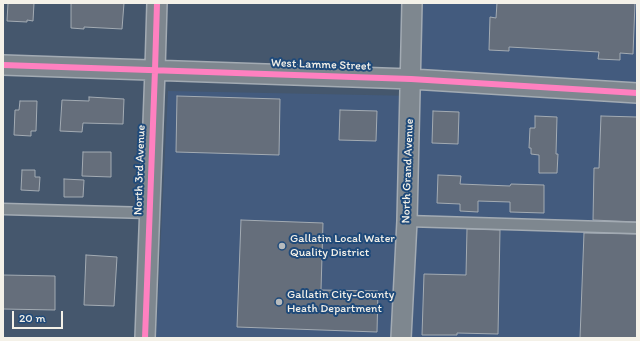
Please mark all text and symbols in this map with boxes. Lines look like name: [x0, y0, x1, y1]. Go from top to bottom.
street label: West Lamme Street: [271, 56, 371, 74]
street label: North Grand Avenue: [399, 118, 417, 224]
street label: North 3rd Avenue: [131, 125, 149, 215]
place label: Gallatin Local Water Quality District: [290, 232, 395, 260]
marker: Gallatin Local Water Quality District: [277, 241, 287, 251]
place label: Gallatin City-County Heath Department: [287, 288, 394, 316]
marker: Gallatin City-County Heath Department: [274, 297, 284, 307]
scale bar: [14, 303, 65, 329]
text: 20 m: [19, 311, 46, 325]

